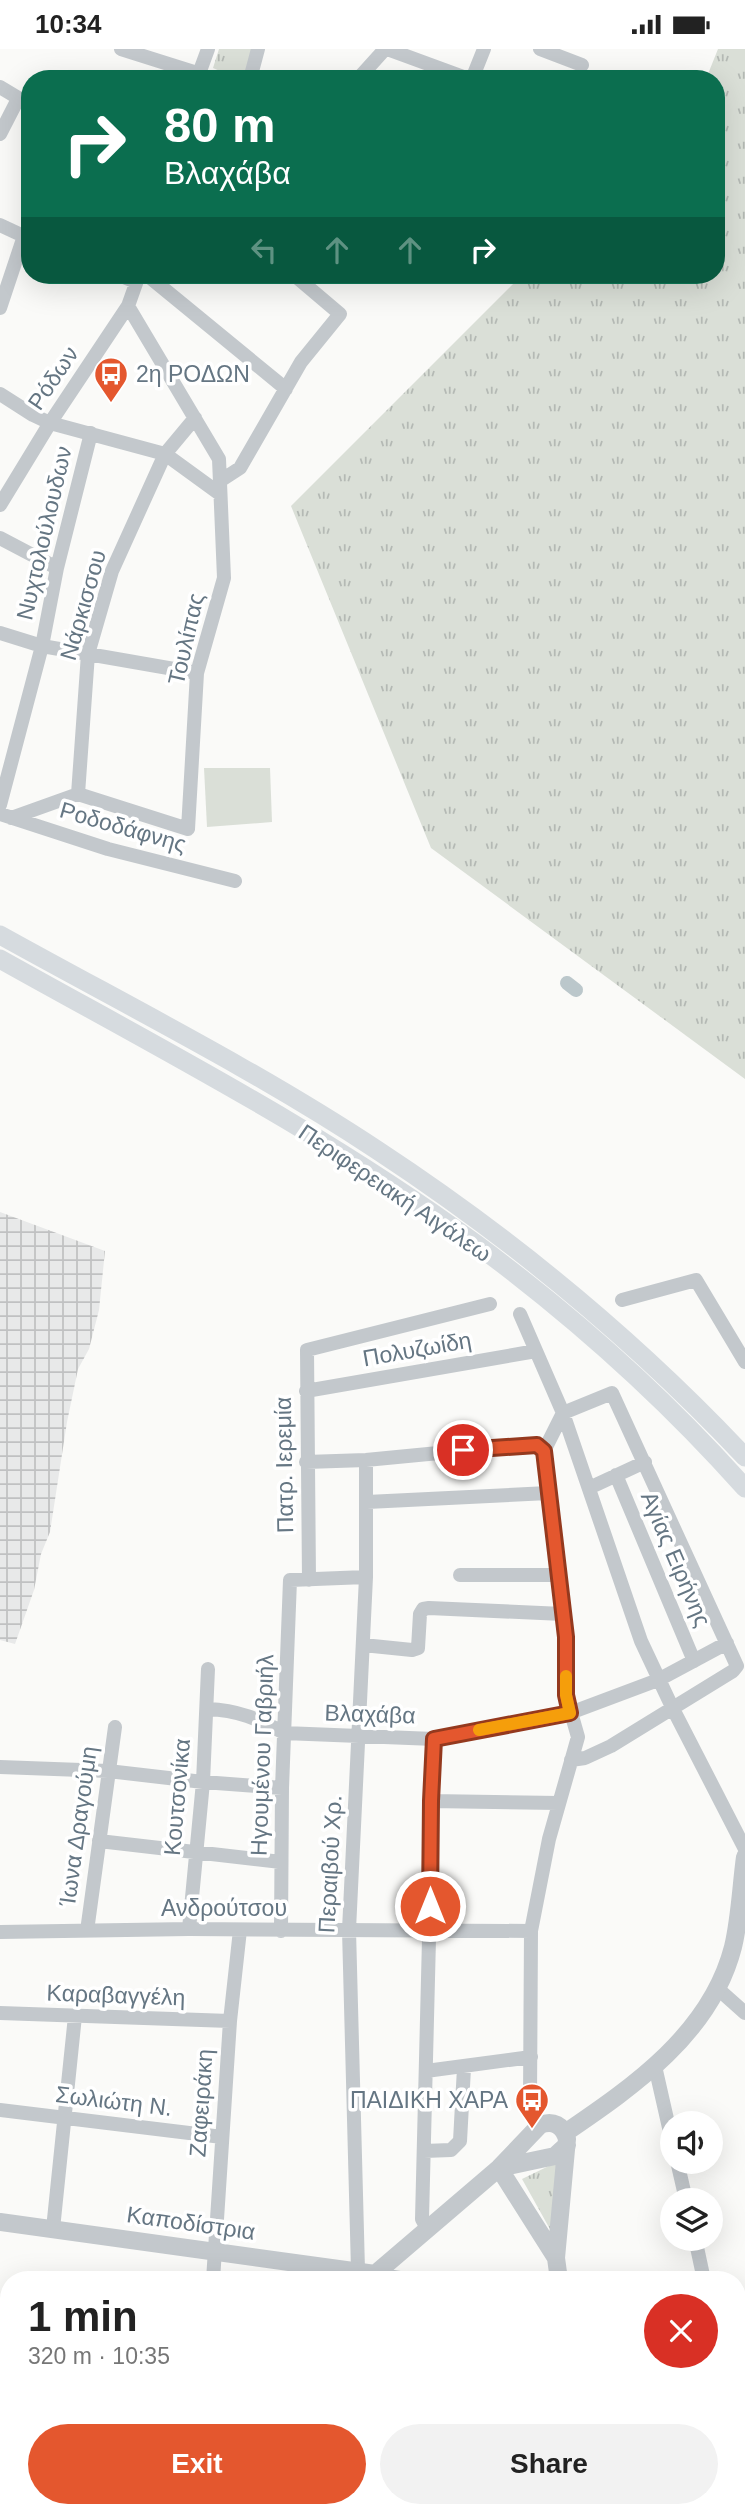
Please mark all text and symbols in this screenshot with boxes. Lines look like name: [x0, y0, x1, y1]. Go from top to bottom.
text: 10:34: [35, 9, 102, 39]
icon: right: [49, 98, 140, 189]
text: 80 m: [164, 98, 276, 152]
text: Βλαχάβα: [164, 155, 291, 191]
icon: left: [245, 231, 283, 269]
icon: ahead: [318, 231, 356, 269]
icon: ahead: [391, 231, 429, 269]
icon: right: [464, 231, 502, 269]
street label: Ρόδων: [23, 342, 83, 414]
bus stop icon: 2η ΡΟΔΩΝ: [92, 355, 130, 404]
place label: 2η ΡΟΔΩΝ: [136, 361, 250, 387]
street label: Νυχτολούλουδων: [11, 444, 77, 622]
street label: Νάρκισσου: [55, 547, 111, 663]
street label: Τουλίπας: [163, 591, 209, 687]
street label: Ροδοδάφνης: [57, 797, 189, 857]
street label: Περιφερειακή Αιγάλεω: [294, 1119, 496, 1267]
street label: Πολυζωίδη: [361, 1327, 473, 1371]
street label: Πατρ. Ιερεμία: [270, 1397, 298, 1533]
pin: [433, 1420, 493, 1480]
icon: arrive: [444, 1431, 482, 1469]
street label: Αγίας Ειρήνης: [636, 1488, 716, 1630]
street label: Ηγουμένου Γαβριήλ: [245, 1653, 279, 1856]
street label: Βλαχάβα: [324, 1699, 416, 1729]
street label: Κουτσονίκα: [159, 1737, 195, 1857]
street label: Ίωνα Δραγούμη: [54, 1744, 102, 1909]
street label: Περαιβού Χρ.: [313, 1794, 347, 1934]
position arrow: [393, 1869, 467, 1943]
street label: Ανδρούτσου: [161, 1895, 287, 1921]
street label: Καραβαγγέλη: [46, 1980, 186, 2010]
street label: Ζαφειράκη: [184, 2048, 218, 2158]
street label: Σωλιώτη Ν.: [54, 2081, 174, 2121]
bus stop icon: ΠΑΙΔΙΚΗ ΧΑΡΑ: [513, 2081, 551, 2130]
place label: ΠΑΙΔΙΚΗ ΧΑΡΑ: [350, 2087, 509, 2113]
map controls: [660, 2111, 723, 2251]
button: sound: [660, 2111, 723, 2174]
button: layers: [660, 2188, 723, 2251]
street label: Καποδίστρια: [125, 2201, 257, 2245]
text: 1 min: [28, 2293, 138, 2340]
button: close: [644, 2294, 718, 2368]
text: 320 m · 10:35: [28, 2343, 170, 2369]
button: Exit: [28, 2424, 366, 2504]
button: Share: [380, 2424, 718, 2504]

